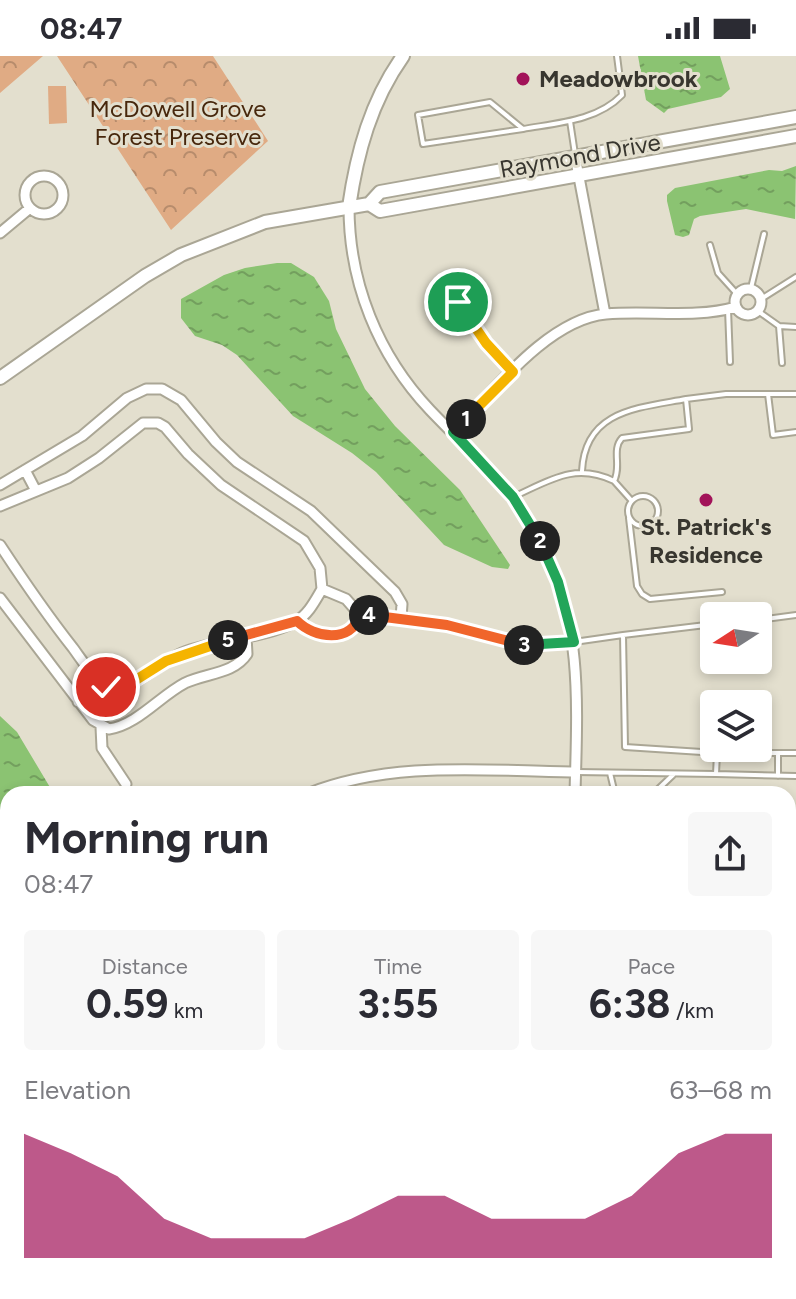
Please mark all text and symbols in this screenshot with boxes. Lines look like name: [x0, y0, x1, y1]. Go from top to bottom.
text: 08:47: [40, 10, 123, 47]
place label: Meadowbrook: [539, 64, 698, 93]
marker: Meadowbrook: [514, 70, 532, 88]
park label: McDowell Grove Forest Preserve: [90, 94, 266, 151]
street label: Raymond Drive: [497, 127, 663, 184]
pin: [424, 268, 492, 336]
icon: arrive: [436, 280, 480, 324]
pin: 1: [446, 399, 486, 439]
text: 1: [461, 405, 471, 432]
marker: St. Patrick's Residence: [697, 491, 715, 509]
place label: St. Patrick's Residence: [640, 512, 772, 569]
pin: 2: [520, 521, 560, 561]
text: 2: [534, 527, 546, 554]
pin: 4: [349, 595, 389, 635]
text: 4: [362, 601, 376, 628]
north arrow: [700, 602, 772, 674]
map controls: [700, 602, 772, 762]
pin: 5: [208, 620, 248, 660]
pin: 3: [504, 625, 544, 665]
text: 5: [222, 626, 234, 653]
text: 3: [518, 631, 530, 658]
pin: [72, 653, 140, 721]
icon: check: [84, 665, 128, 709]
button: layers: [700, 690, 772, 762]
text: Morning run: [24, 811, 269, 864]
button: share: [688, 812, 772, 896]
text: 08:47: [24, 868, 93, 900]
text: Distance: [102, 953, 188, 980]
text: Time: [374, 953, 422, 980]
text: Pace: [627, 953, 675, 980]
text: 0.59: [86, 980, 168, 1028]
text: 3:55: [358, 980, 438, 1028]
text: 6:38: [589, 980, 671, 1028]
text: km: [168, 997, 203, 1024]
text: /km: [671, 997, 714, 1024]
text: Elevation: [24, 1074, 131, 1106]
text: 63–68 m: [670, 1074, 772, 1106]

